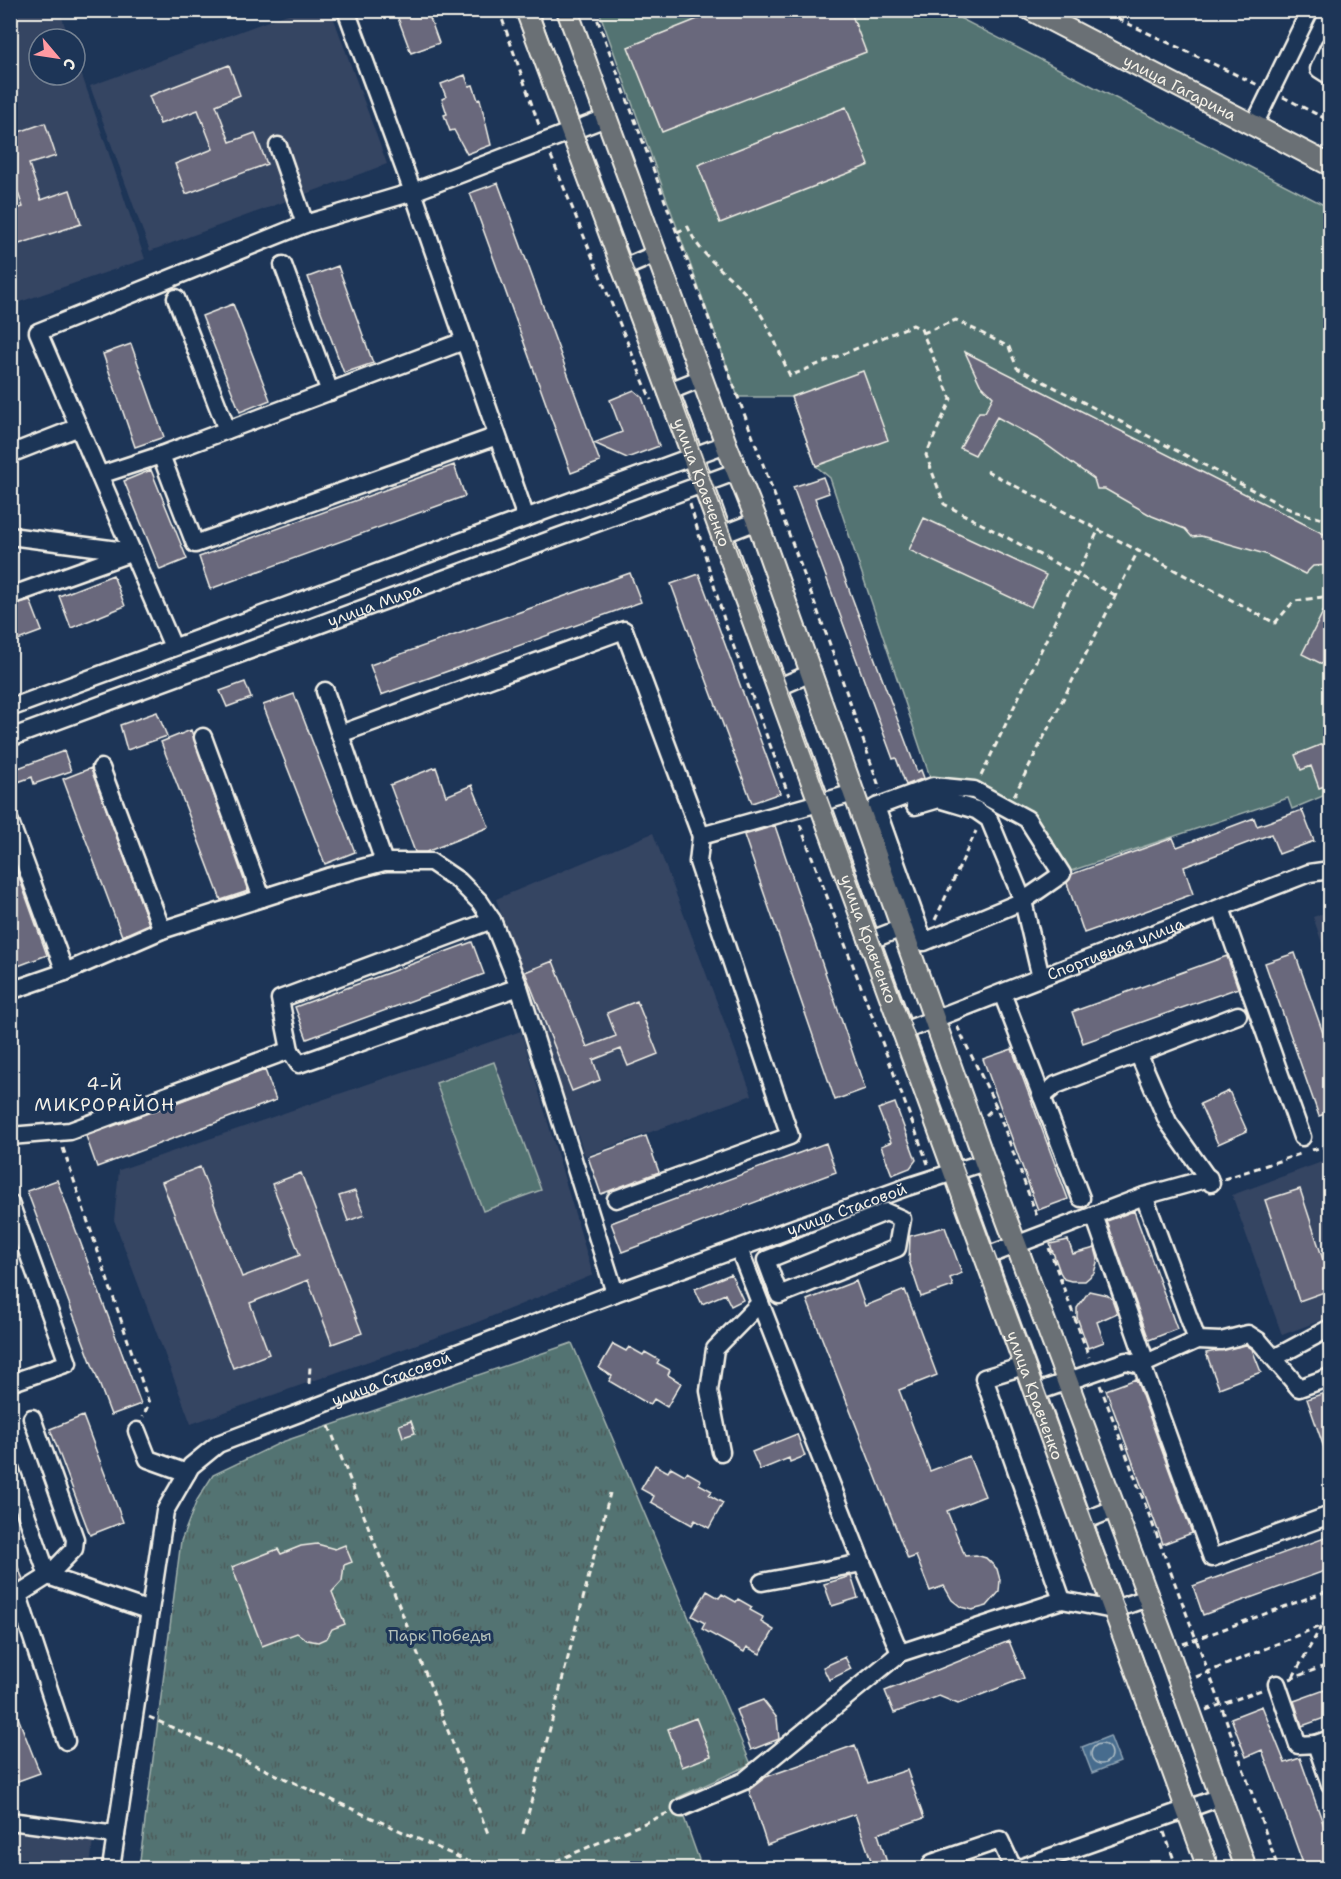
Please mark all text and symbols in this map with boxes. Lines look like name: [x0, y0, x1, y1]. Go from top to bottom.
north arrow: [27, 27, 87, 87]
street label: улица Гагарина: [1120, 49, 1240, 125]
text: С: [58, 55, 81, 74]
street label: улица Кравченко: [669, 415, 735, 550]
street label: улица Мира: [324, 578, 424, 631]
street label: улица Кравченко: [836, 871, 902, 1006]
street label: Спортивная улица: [1044, 912, 1187, 985]
district label: 4-Й МИКРОРАЙОН: [34, 1072, 176, 1117]
street label: улица Стасовой: [784, 1178, 910, 1240]
street label: улица Кравченко: [1002, 1328, 1069, 1463]
street label: улица Стасовой: [328, 1346, 454, 1410]
park label: Парк Победы: [388, 1625, 492, 1646]

